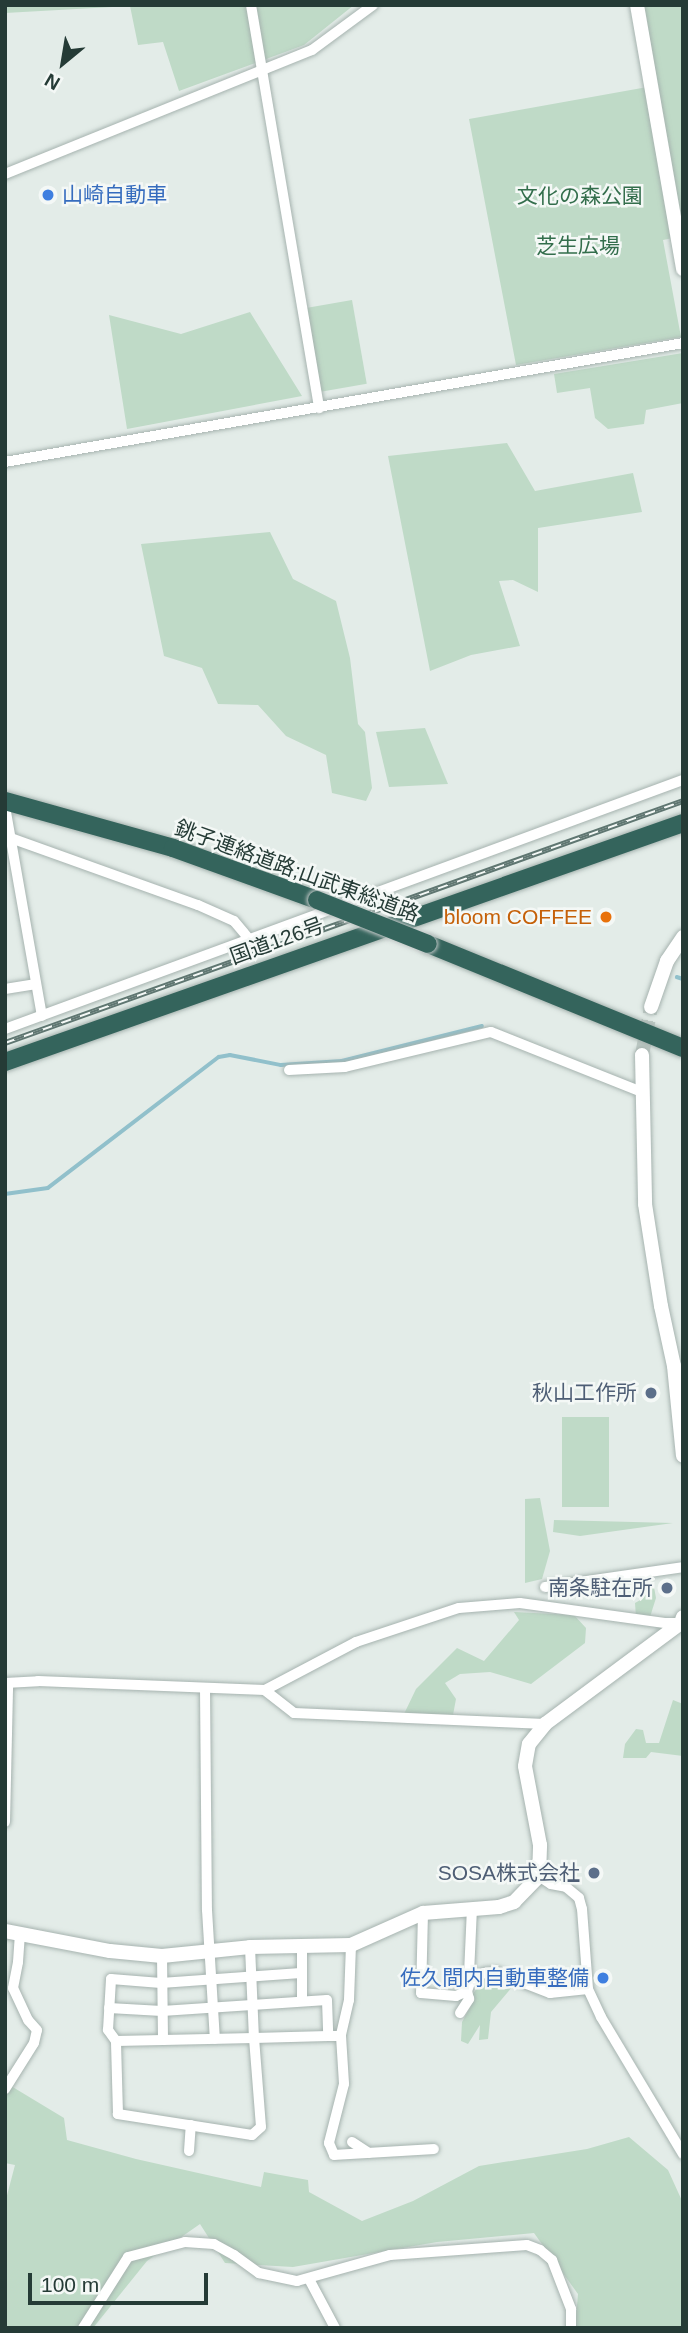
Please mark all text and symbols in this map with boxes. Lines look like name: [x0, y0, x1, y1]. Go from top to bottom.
north arrow: [28, 28, 98, 98]
text: N: [41, 69, 63, 94]
place label: 山崎自動車: [62, 182, 167, 208]
park label: 文化の森公園: [517, 183, 643, 209]
marker: 山崎自動車: [40, 187, 56, 203]
park label: 芝生広場: [536, 233, 620, 259]
street label: 銚子連絡道路;山武東総道路: [172, 815, 422, 927]
place label: bloom COFFEE: [444, 904, 592, 930]
marker: bloom COFFEE: [598, 909, 614, 925]
street label: 国道126号: [227, 912, 327, 970]
place label: 秋山工作所: [532, 1380, 637, 1406]
marker: 秋山工作所: [643, 1385, 659, 1401]
place label: 南条駐在所: [548, 1575, 653, 1601]
marker: 南条駐在所: [659, 1580, 675, 1596]
place label: SOSA株式会社: [438, 1860, 580, 1886]
marker: SOSA株式会社: [586, 1865, 602, 1881]
place label: 佐久間内自動車整備: [400, 1965, 589, 1991]
marker: 佐久間内自動車整備: [595, 1970, 611, 1986]
scale bar: [32, 2260, 212, 2304]
text: 100 m: [41, 2273, 99, 2296]

